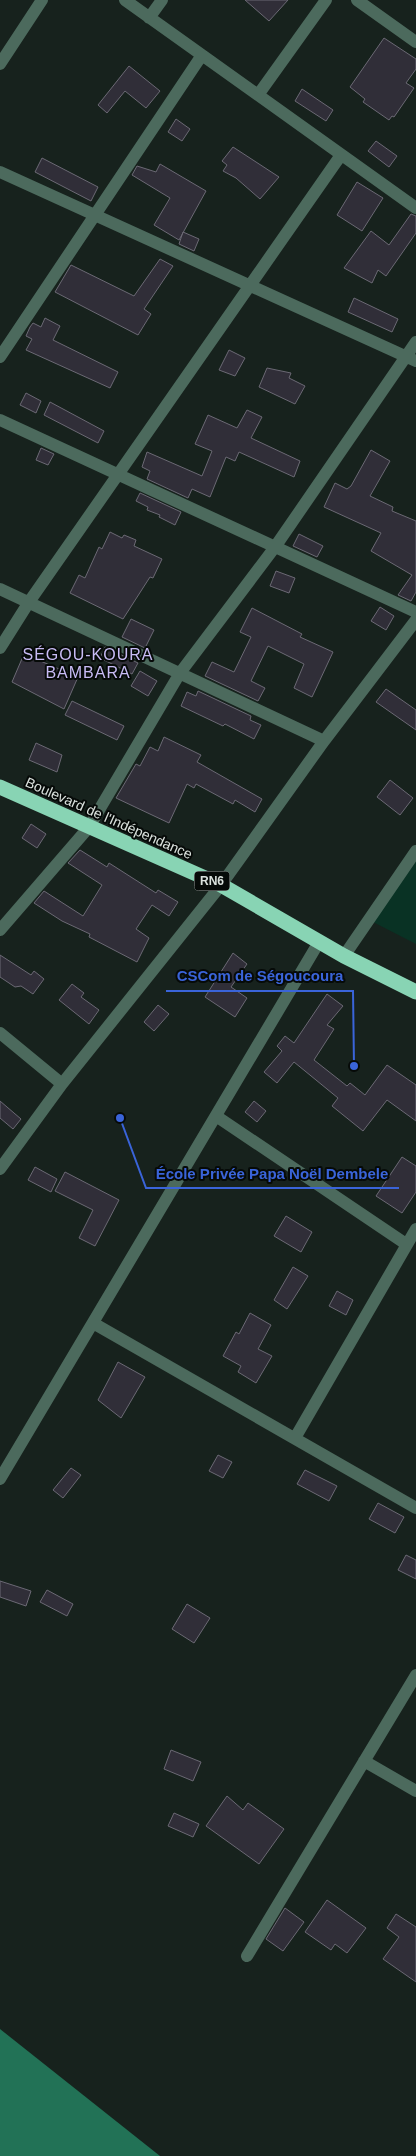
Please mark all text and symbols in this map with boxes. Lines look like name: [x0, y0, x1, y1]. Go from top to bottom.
district label: SÉGOU-KOURA BAMBARA: [22, 645, 154, 681]
street label: Boulevard de l'Indépendance: [23, 774, 195, 862]
road number: RN6: [194, 871, 230, 890]
callout: CSCom de Ségoucoura: [166, 961, 353, 991]
text: CSCom de Ségoucoura: [177, 967, 344, 984]
callout: École Privée Papa Noël Dembele: [146, 1158, 399, 1188]
text: École Privée Papa Noël Dembele: [156, 1165, 388, 1182]

